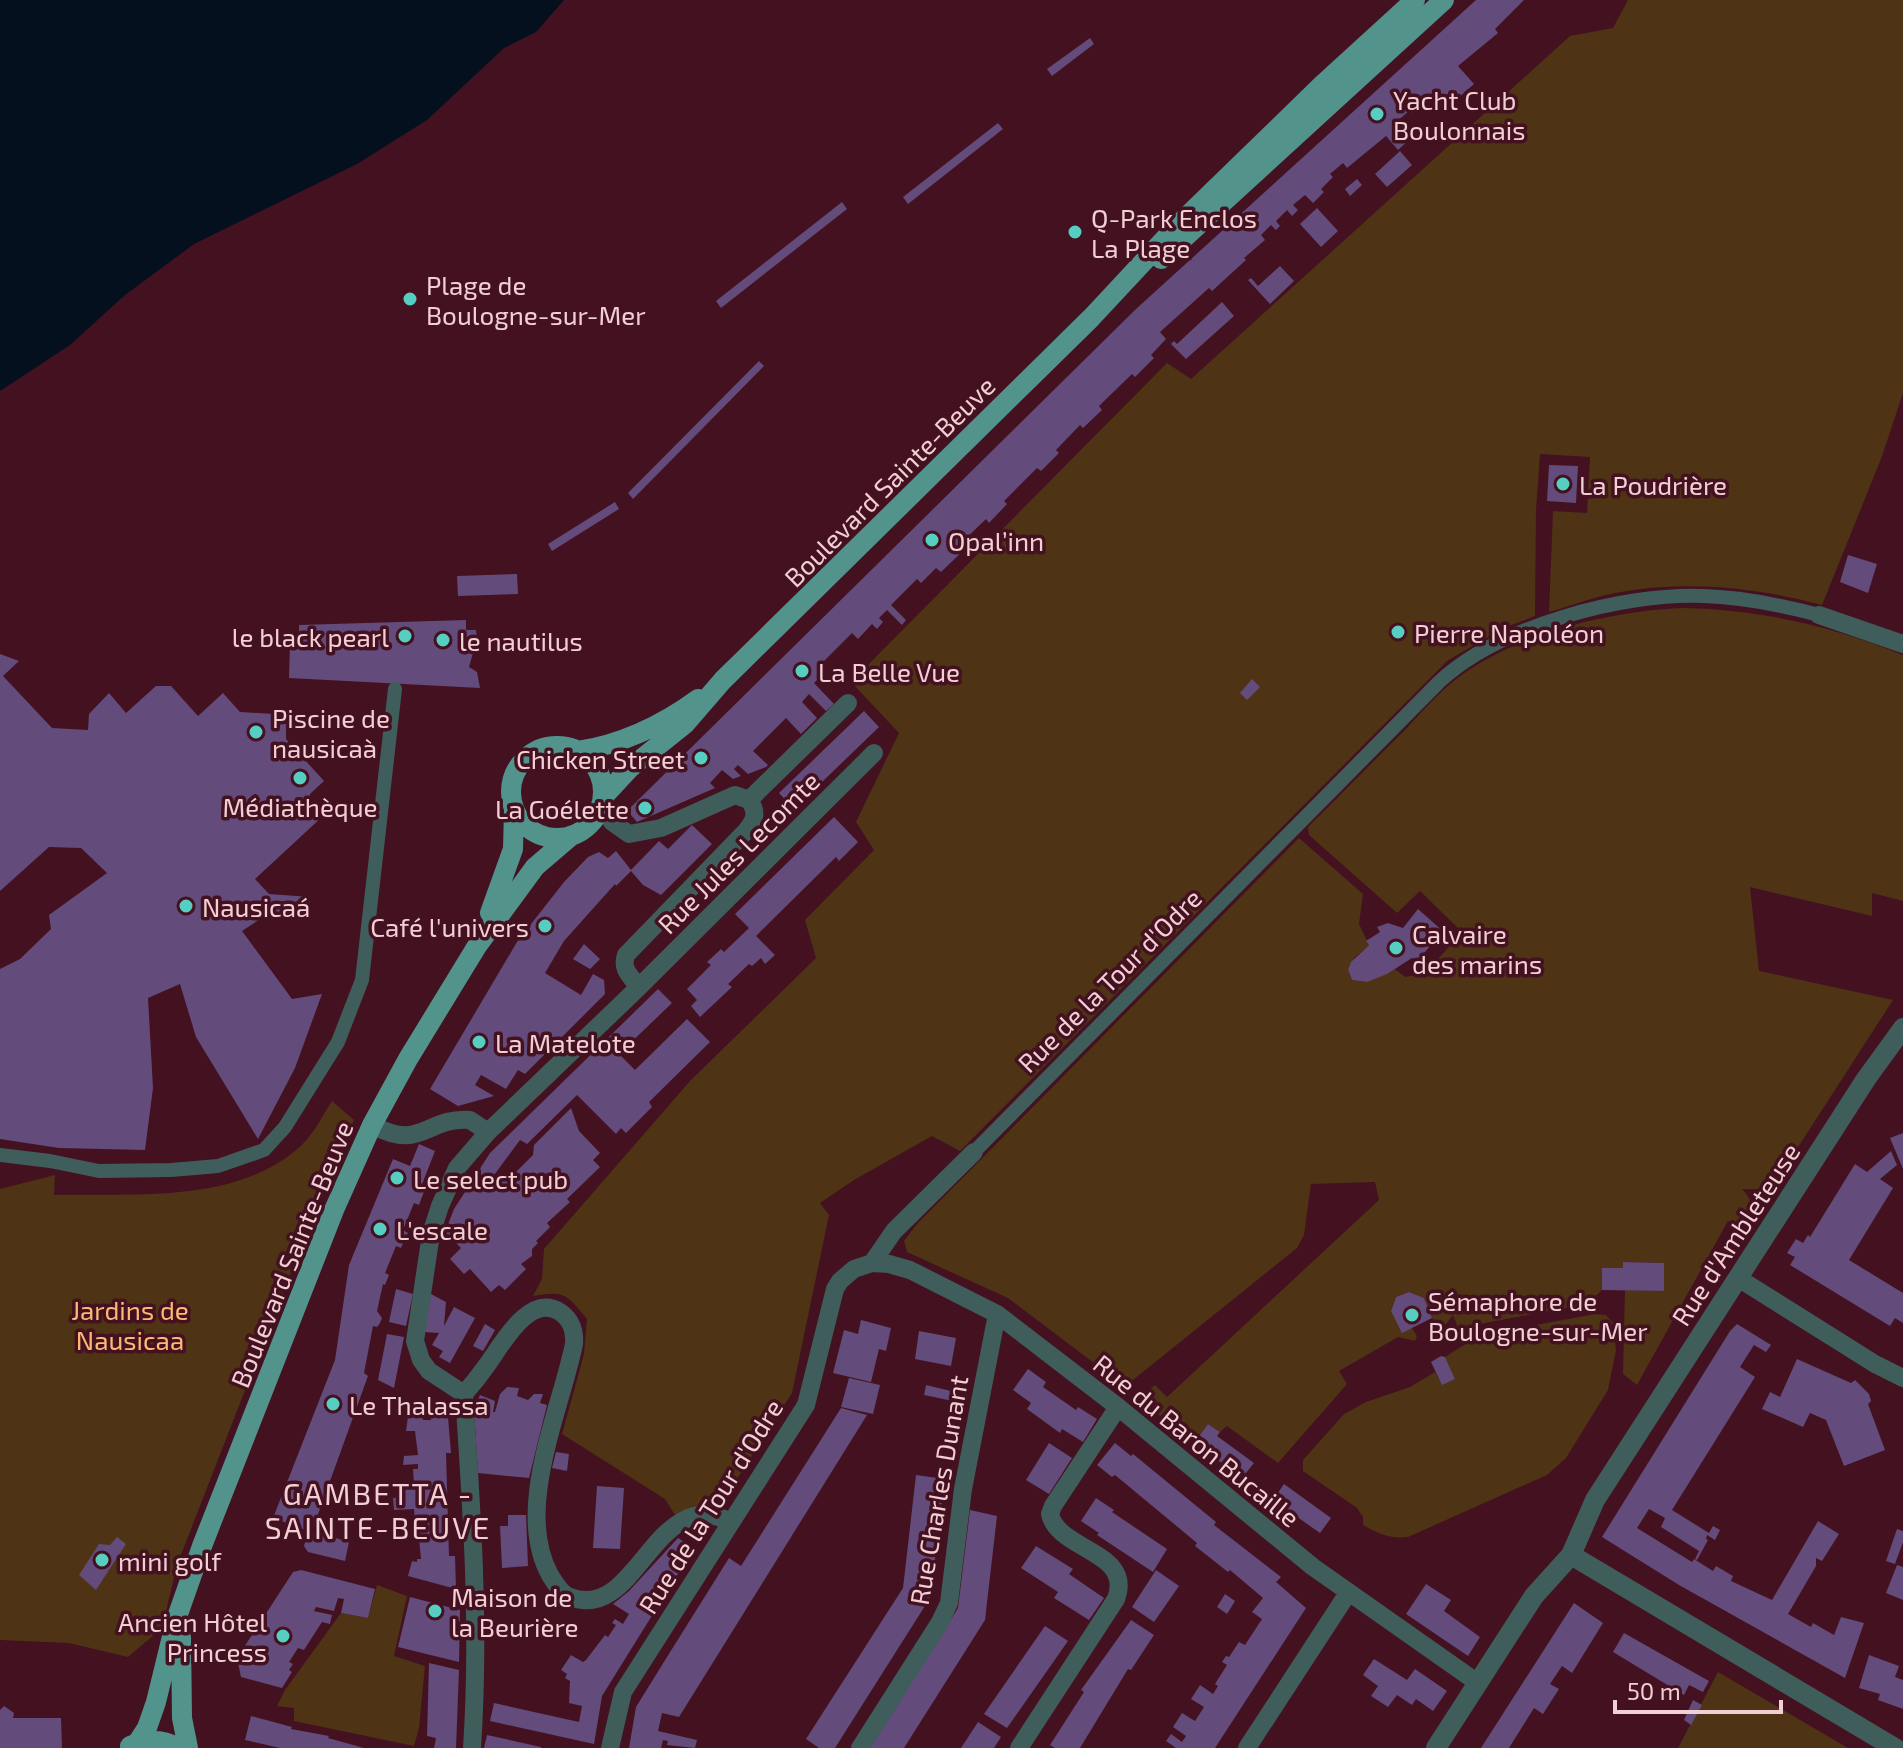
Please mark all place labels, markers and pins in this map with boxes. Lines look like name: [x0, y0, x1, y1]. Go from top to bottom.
place label: Yacht Club Boulonnais: [1393, 84, 1525, 145]
marker: Yacht Club Boulonnais: [1368, 105, 1386, 123]
place label: Q-Park Enclos La Plage: [1091, 202, 1257, 263]
marker: Q-Park Enclos La Plage: [1066, 223, 1084, 241]
place label: Plage de Boulogne-sur-Mer: [426, 269, 646, 330]
marker: Plage de Boulogne-sur-Mer: [401, 290, 419, 308]
place label: La Poudrière: [1579, 469, 1727, 500]
marker: La Poudrière: [1554, 475, 1572, 493]
place label: Opal’inn: [948, 525, 1044, 556]
marker: Opal’inn: [923, 531, 941, 549]
place label: Pierre Napoléon: [1414, 617, 1604, 648]
place label: le black pearl: [232, 621, 389, 652]
marker: Pierre Napoléon: [1389, 623, 1407, 641]
place label: le nautilus: [459, 625, 583, 656]
marker: le black pearl: [396, 627, 414, 645]
marker: le nautilus: [434, 631, 452, 649]
place label: La Belle Vue: [818, 656, 960, 687]
marker: La Belle Vue: [793, 662, 811, 680]
place label: Piscine de nausicaà: [272, 702, 390, 763]
marker: Piscine de nausicaà: [247, 723, 265, 741]
place label: Chicken Street: [516, 743, 685, 774]
marker: Chicken Street: [692, 749, 710, 767]
marker: Médiathèque: [291, 769, 309, 787]
place label: Médiathèque: [223, 791, 377, 822]
place label: La Goélette: [495, 793, 629, 824]
marker: La Goélette: [636, 799, 654, 817]
place label: Nausicaá: [202, 891, 310, 922]
marker: Nausicaá: [177, 897, 195, 915]
place label: Café l'univers: [370, 911, 529, 942]
marker: Café l'univers: [536, 917, 554, 935]
place label: Calvaire des marins: [1412, 918, 1542, 979]
marker: Calvaire des marins: [1387, 939, 1405, 957]
place label: La Matelote: [495, 1027, 636, 1058]
marker: La Matelote: [470, 1033, 488, 1051]
place label: Le select pub: [413, 1163, 568, 1194]
marker: Le select pub: [388, 1169, 406, 1187]
place label: L'escale: [396, 1214, 488, 1245]
marker: L'escale: [371, 1220, 389, 1238]
place label: Sémaphore de Boulogne-sur-Mer: [1428, 1285, 1648, 1346]
marker: Sémaphore de Boulogne-sur-Mer: [1403, 1306, 1421, 1324]
place label: Le Thalassa: [349, 1389, 489, 1420]
marker: Le Thalassa: [324, 1395, 342, 1413]
place label: mini golf: [118, 1545, 222, 1576]
marker: mini golf: [93, 1551, 111, 1569]
place label: Maison de la Beurière: [451, 1581, 579, 1642]
marker: Maison de la Beurière: [426, 1602, 444, 1620]
place label: Ancien Hôtel Princess: [118, 1606, 267, 1667]
marker: Ancien Hôtel Princess: [274, 1627, 292, 1645]

